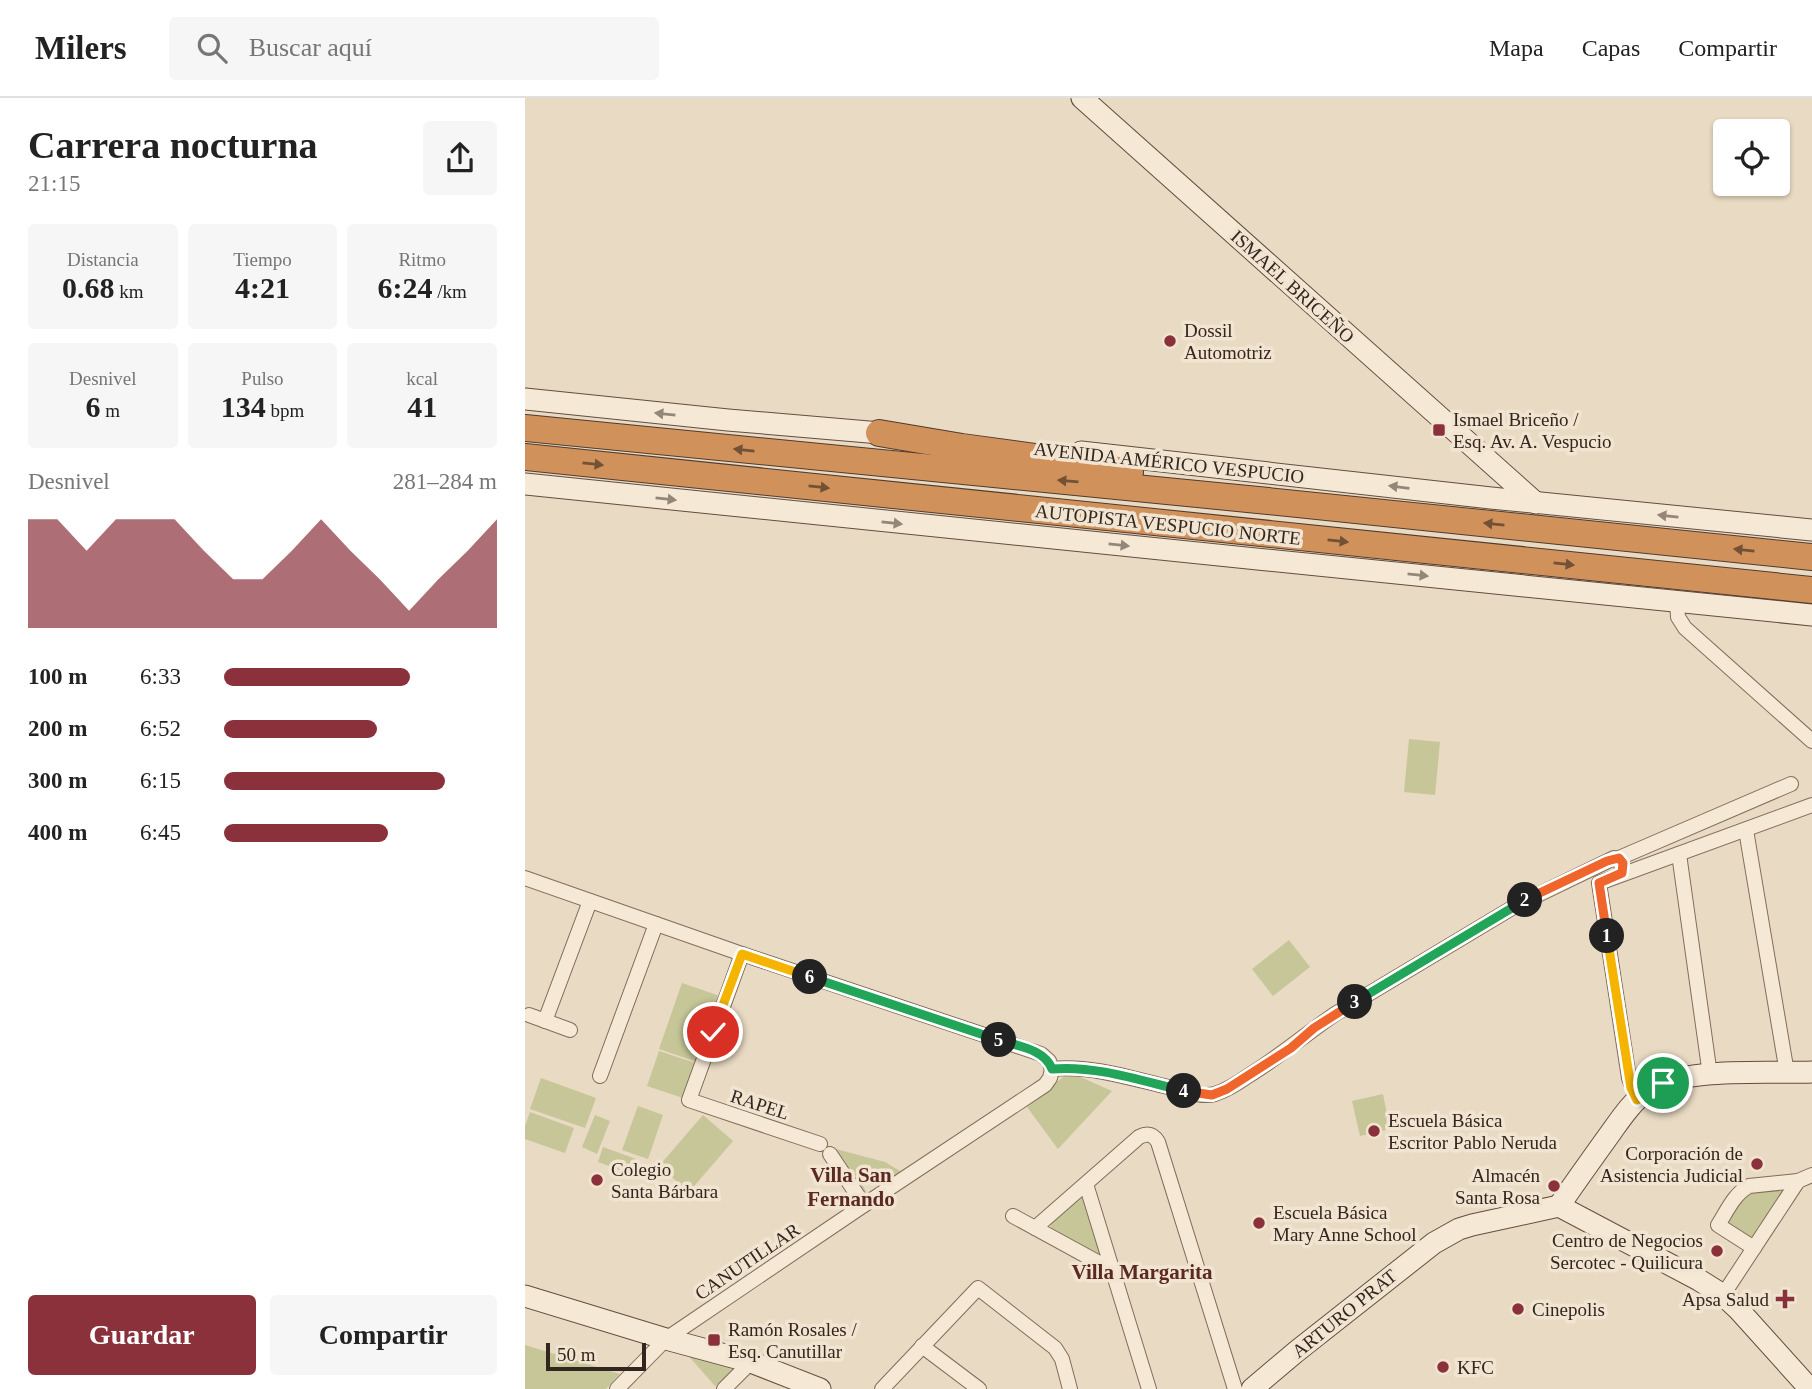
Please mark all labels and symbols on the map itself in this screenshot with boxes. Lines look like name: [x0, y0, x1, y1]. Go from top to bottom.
street label: ISMAEL BRICEÑO: [1227, 226, 1358, 347]
place label: Dossil Automotriz: [1184, 320, 1272, 363]
marker: Dossil Automotriz: [1162, 333, 1178, 349]
one-way arrow: [654, 408, 676, 419]
place label: Ismael Briceño / Esq. Av. A. Vespucio: [1453, 409, 1612, 452]
marker: Ismael Briceño / Esq. Av. A. Vespucio: [1431, 422, 1447, 438]
street label: AVENIDA AMÉRICO VESPUCIO: [1033, 438, 1305, 487]
one-way arrow: [733, 444, 755, 455]
one-way arrow: [582, 459, 604, 470]
one-way arrow: [1057, 476, 1079, 487]
one-way arrow: [808, 482, 830, 493]
one-way arrow: [1388, 482, 1410, 493]
one-way arrow: [655, 494, 677, 505]
street label: AUTOPISTA VESPUCIO NORTE: [1034, 500, 1302, 549]
one-way arrow: [1657, 510, 1679, 521]
one-way arrow: [881, 518, 903, 529]
one-way arrow: [1482, 518, 1504, 529]
one-way arrow: [1327, 536, 1349, 547]
one-way arrow: [1108, 540, 1130, 551]
one-way arrow: [1733, 544, 1755, 555]
one-way arrow: [1553, 559, 1575, 570]
one-way arrow: [1407, 569, 1429, 580]
pin: 2: [1507, 882, 1543, 918]
pin: 1: [1589, 918, 1625, 954]
pin: 6: [793, 960, 827, 994]
pin: 3: [1337, 984, 1373, 1020]
pin: [683, 1002, 743, 1062]
pin: 5: [981, 1023, 1016, 1058]
pin: [1633, 1053, 1693, 1113]
pin: 4: [1167, 1074, 1201, 1108]
street label: RAPEL: [728, 1085, 792, 1124]
place label: Escuela Básica Escritor Pablo Neruda: [1388, 1110, 1557, 1153]
marker: Escuela Básica Escritor Pablo Neruda: [1366, 1123, 1382, 1139]
place label: Corporación de Asistencia Judicial: [1600, 1143, 1743, 1186]
marker: Corporación de Asistencia Judicial: [1749, 1156, 1765, 1172]
place label: Colegio Santa Bárbara: [611, 1159, 719, 1202]
district label: Villa San Fernando: [807, 1163, 895, 1211]
place label: Almacén Santa Rosa: [1455, 1165, 1541, 1208]
marker: Colegio Santa Bárbara: [589, 1172, 605, 1188]
marker: Almacén Santa Rosa: [1546, 1178, 1562, 1194]
place label: Escuela Básica Mary Anne School: [1273, 1202, 1417, 1245]
marker: Escuela Básica Mary Anne School: [1251, 1215, 1267, 1231]
street label: CANUTILLAR: [691, 1219, 804, 1304]
place label: Centro de Negocios Sercotec - Quilicura: [1550, 1230, 1704, 1273]
marker: Centro de Negocios Sercotec - Quilicura: [1709, 1243, 1725, 1259]
district label: Villa Margarita: [1072, 1260, 1213, 1284]
street label: ARTURO PRAT: [1288, 1265, 1401, 1362]
place label: Apsa Salud: [1682, 1289, 1769, 1310]
marker: Apsa Salud: [1775, 1289, 1795, 1309]
place label: Cinepolis: [1532, 1299, 1605, 1320]
marker: Cinepolis: [1510, 1301, 1526, 1317]
place label: Ramón Rosales / Esq. Canutillar: [728, 1319, 857, 1362]
marker: Ramón Rosales / Esq. Canutillar: [706, 1332, 722, 1348]
scale bar: [546, 1340, 646, 1372]
place label: KFC: [1457, 1357, 1494, 1378]
marker: KFC: [1435, 1359, 1451, 1375]

